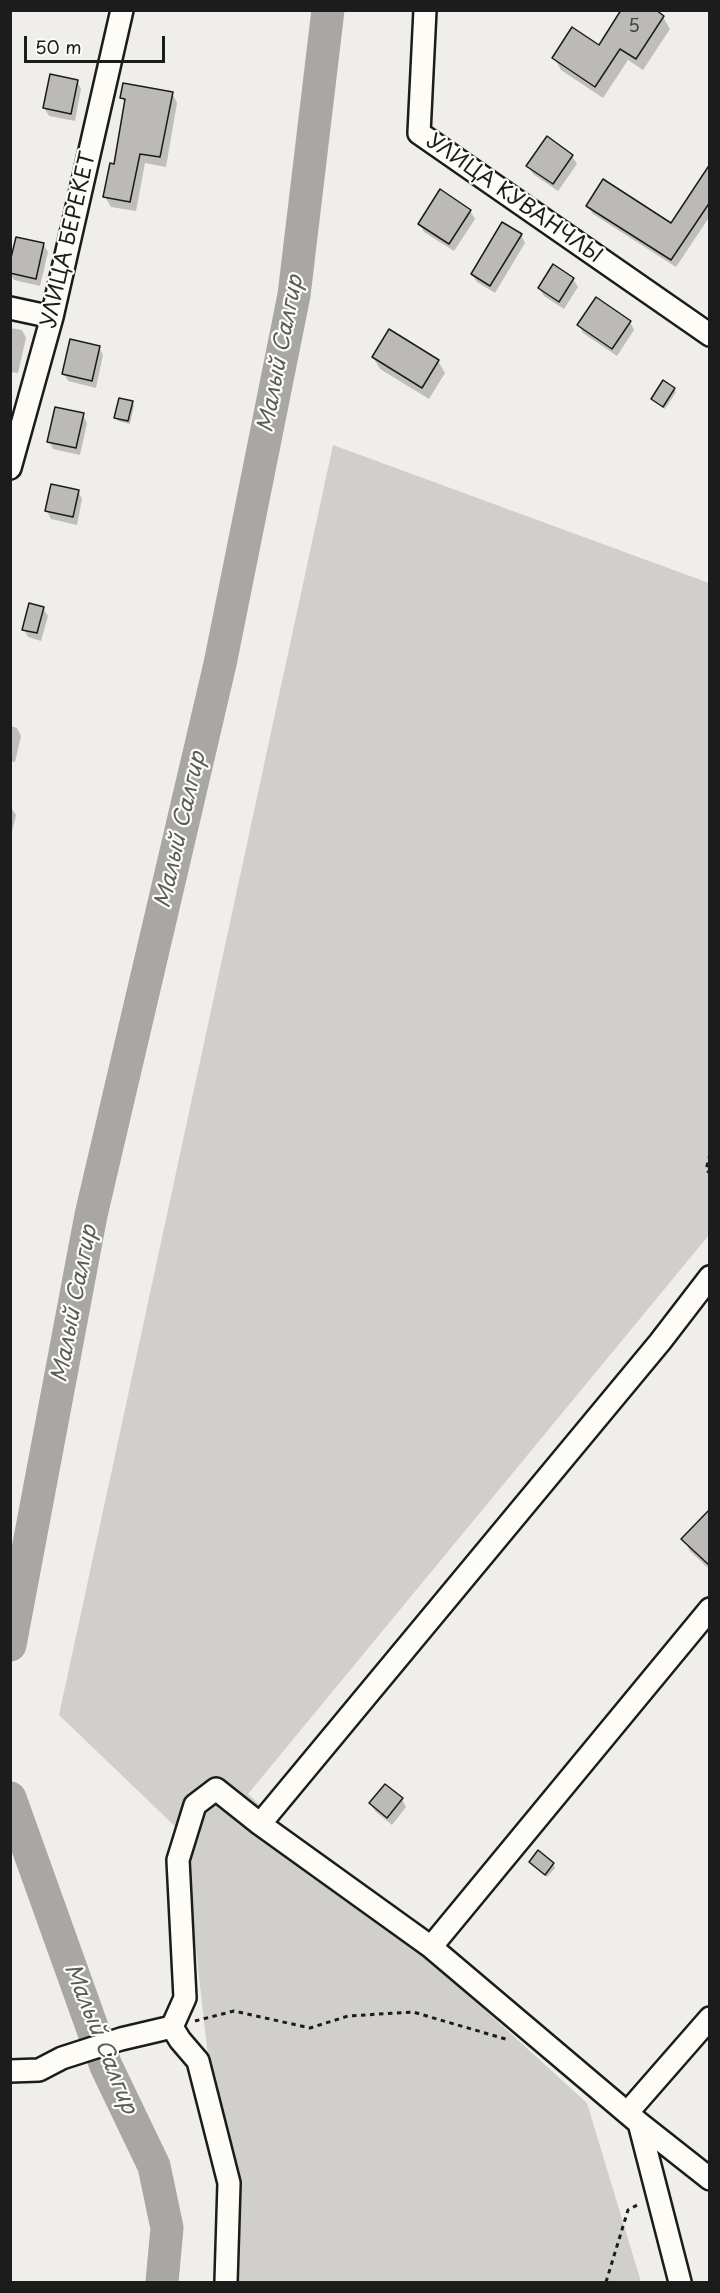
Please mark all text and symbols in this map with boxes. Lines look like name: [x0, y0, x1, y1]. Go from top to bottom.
house number: 5: [628, 16, 640, 38]
scale bar: [27, 24, 168, 62]
text: 50 m: [35, 33, 82, 60]
street label: УЛИЦА КУВАНЧЛЫ: [421, 129, 607, 269]
street label: УЛИЦА БЕРЕКЕТ: [36, 150, 102, 330]
water label: Малый Салгир: [253, 273, 309, 435]
water label: Малый Салгир: [150, 749, 212, 911]
water label: Малый Салгир: [47, 1223, 103, 1385]
water label: Малый Салгир: [58, 1960, 142, 2118]

